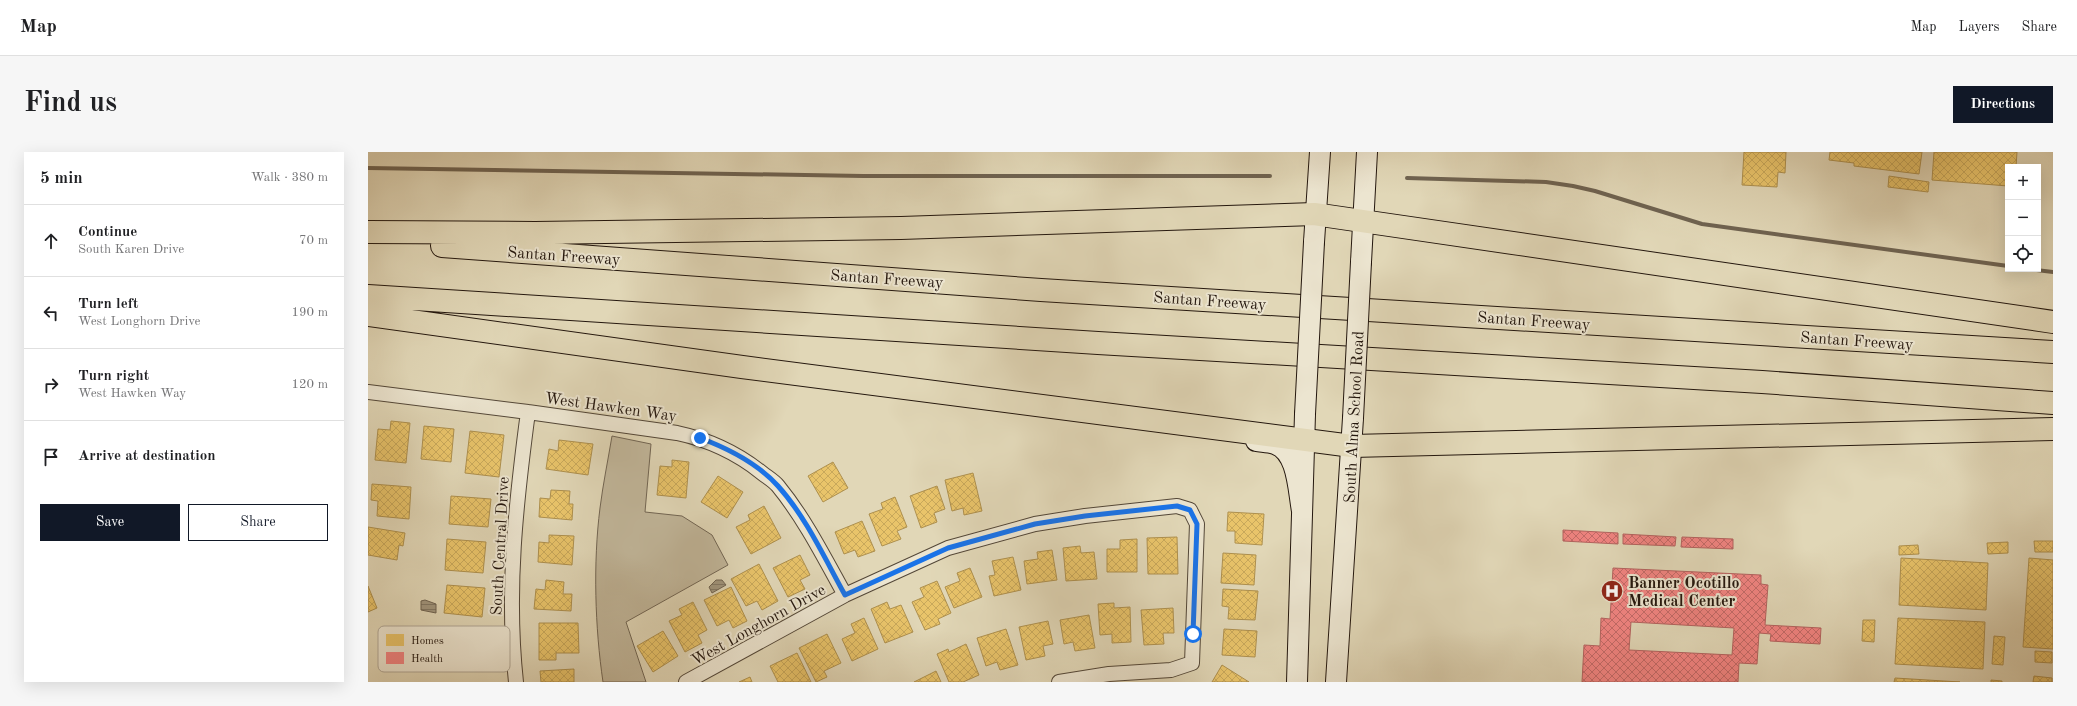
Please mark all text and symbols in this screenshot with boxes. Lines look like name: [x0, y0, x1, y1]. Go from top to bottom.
text: Map: [20, 18, 57, 37]
text: Map: [1911, 20, 1937, 34]
text: Layers: [1959, 20, 2000, 34]
text: Share: [2022, 20, 2057, 34]
button: Directions: [1953, 86, 2053, 123]
text: Find us: [24, 90, 117, 118]
map controls: [2005, 164, 2041, 272]
button: +: [2005, 164, 2041, 200]
text: 5 min: [40, 170, 83, 187]
text: Walk · 380 m: [251, 171, 328, 184]
button: −: [2005, 200, 2041, 236]
text: Continue: [78, 225, 137, 240]
icon: ahead: [40, 230, 62, 252]
text: 70 m: [299, 234, 328, 247]
button: locate: [2005, 236, 2041, 272]
text: South Karen Drive: [78, 243, 184, 256]
street label: Santan Freeway: [507, 245, 621, 269]
street label: Santan Freeway: [830, 268, 944, 292]
street label: Santan Freeway: [1153, 290, 1267, 314]
text: Turn left: [78, 297, 138, 312]
icon: left: [40, 302, 62, 324]
text: 190 m: [291, 306, 328, 319]
street label: Santan Freeway: [1477, 310, 1591, 334]
text: West Longhorn Drive: [78, 315, 200, 328]
street label: South Alma School Road: [1342, 330, 1368, 504]
street label: Santan Freeway: [1800, 330, 1914, 354]
text: Turn right: [78, 369, 149, 384]
icon: right: [40, 374, 62, 396]
text: 120 m: [291, 378, 328, 391]
text: West Hawken Way: [78, 387, 186, 400]
street label: West Hawken Way: [544, 391, 678, 425]
route end: [691, 429, 709, 447]
icon: arrive: [40, 446, 62, 468]
text: Arrive at destination: [78, 449, 216, 464]
street label: South Central Drive: [489, 476, 513, 616]
button: Save: [40, 504, 180, 541]
button: Share: [188, 504, 328, 541]
place label: Banner Ocotillo Medical Center: [1628, 576, 1740, 610]
hospital icon: Banner Ocotillo Medical Center: [1599, 578, 1625, 604]
street label: West Longhorn Drive: [689, 582, 829, 669]
route start: [1184, 625, 1202, 643]
legend: [378, 626, 510, 672]
text: Homes: [411, 636, 444, 647]
text: Health: [411, 654, 443, 665]

